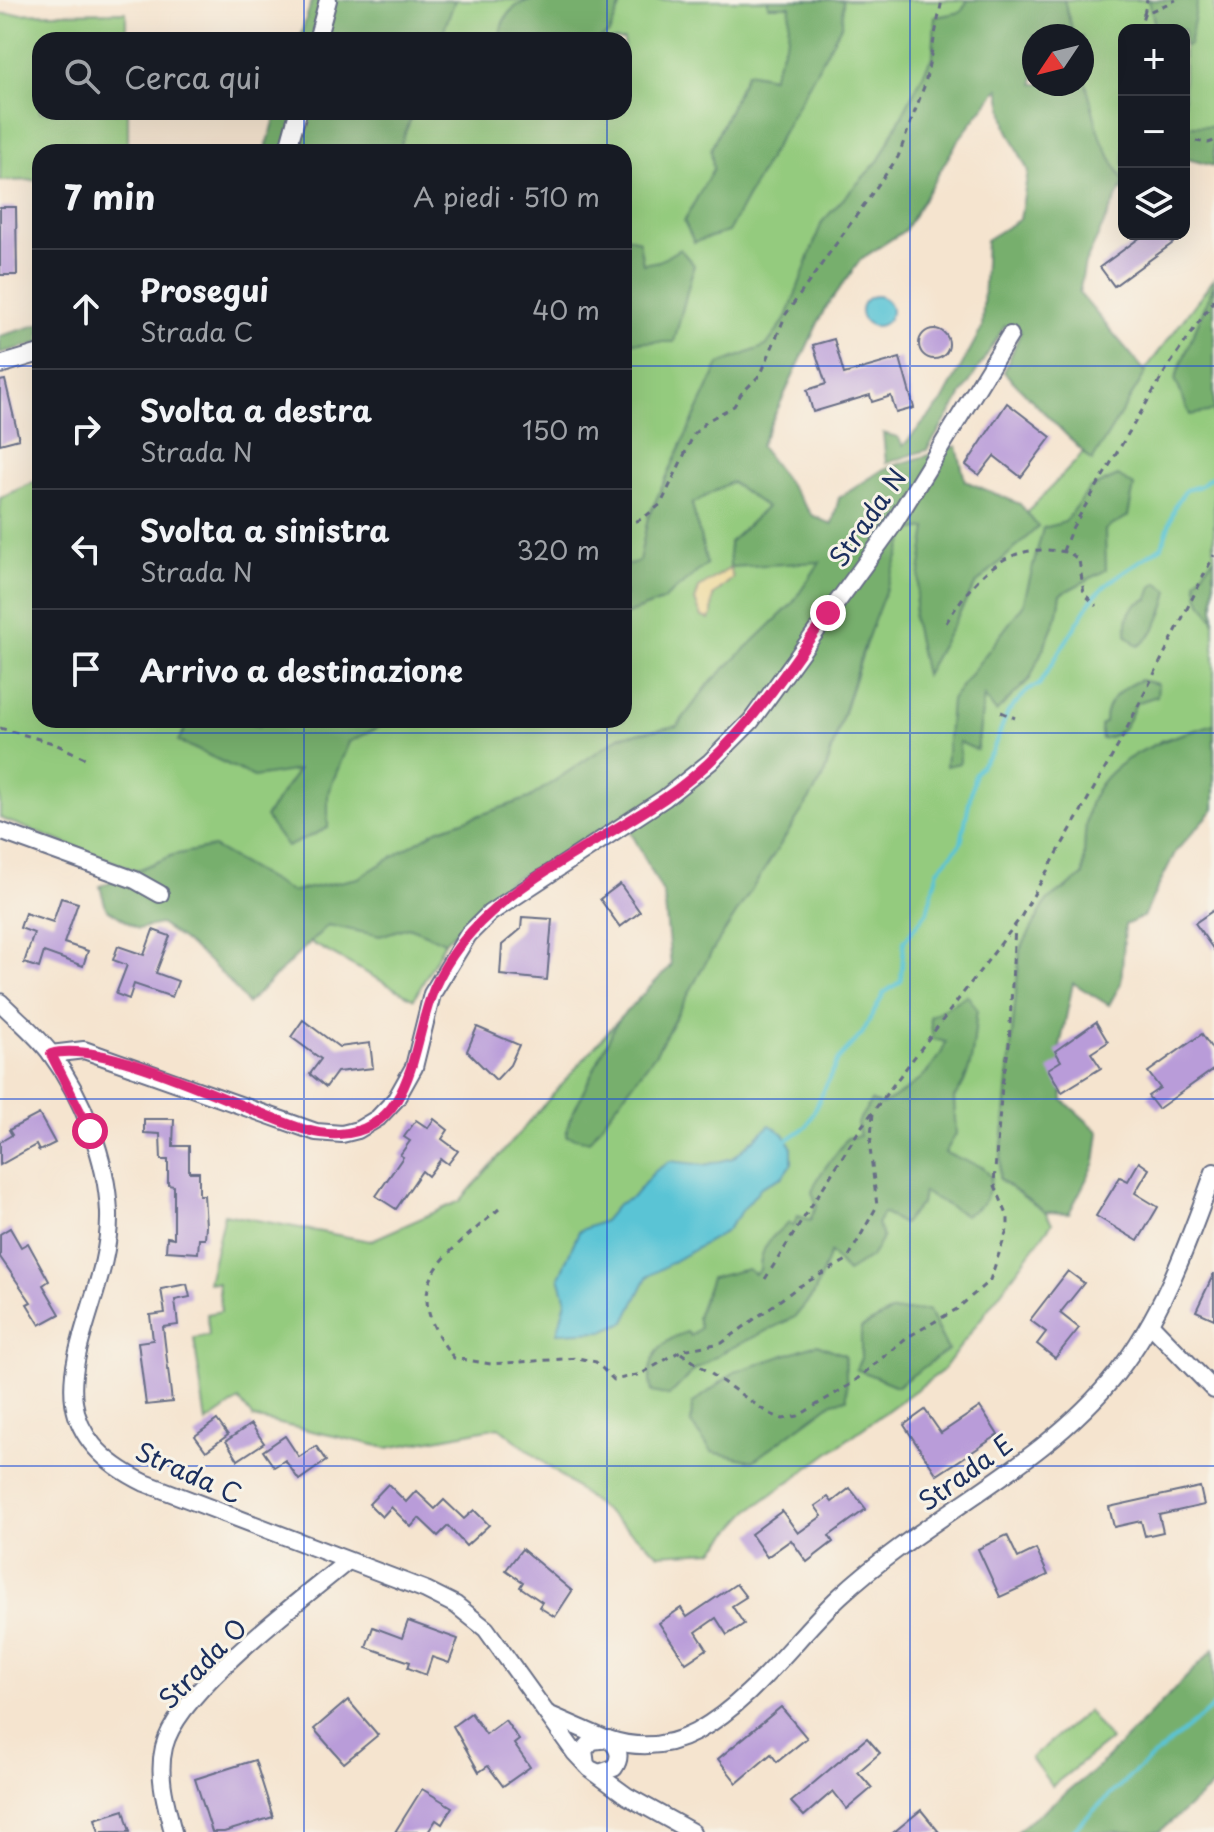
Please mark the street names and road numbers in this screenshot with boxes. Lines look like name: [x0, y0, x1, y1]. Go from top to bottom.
street label: Strada N: [819, 460, 915, 574]
street label: Strada E: [909, 1424, 1021, 1520]
street label: Strada C: [129, 1431, 249, 1513]
street label: Strada O: [149, 1609, 255, 1717]

